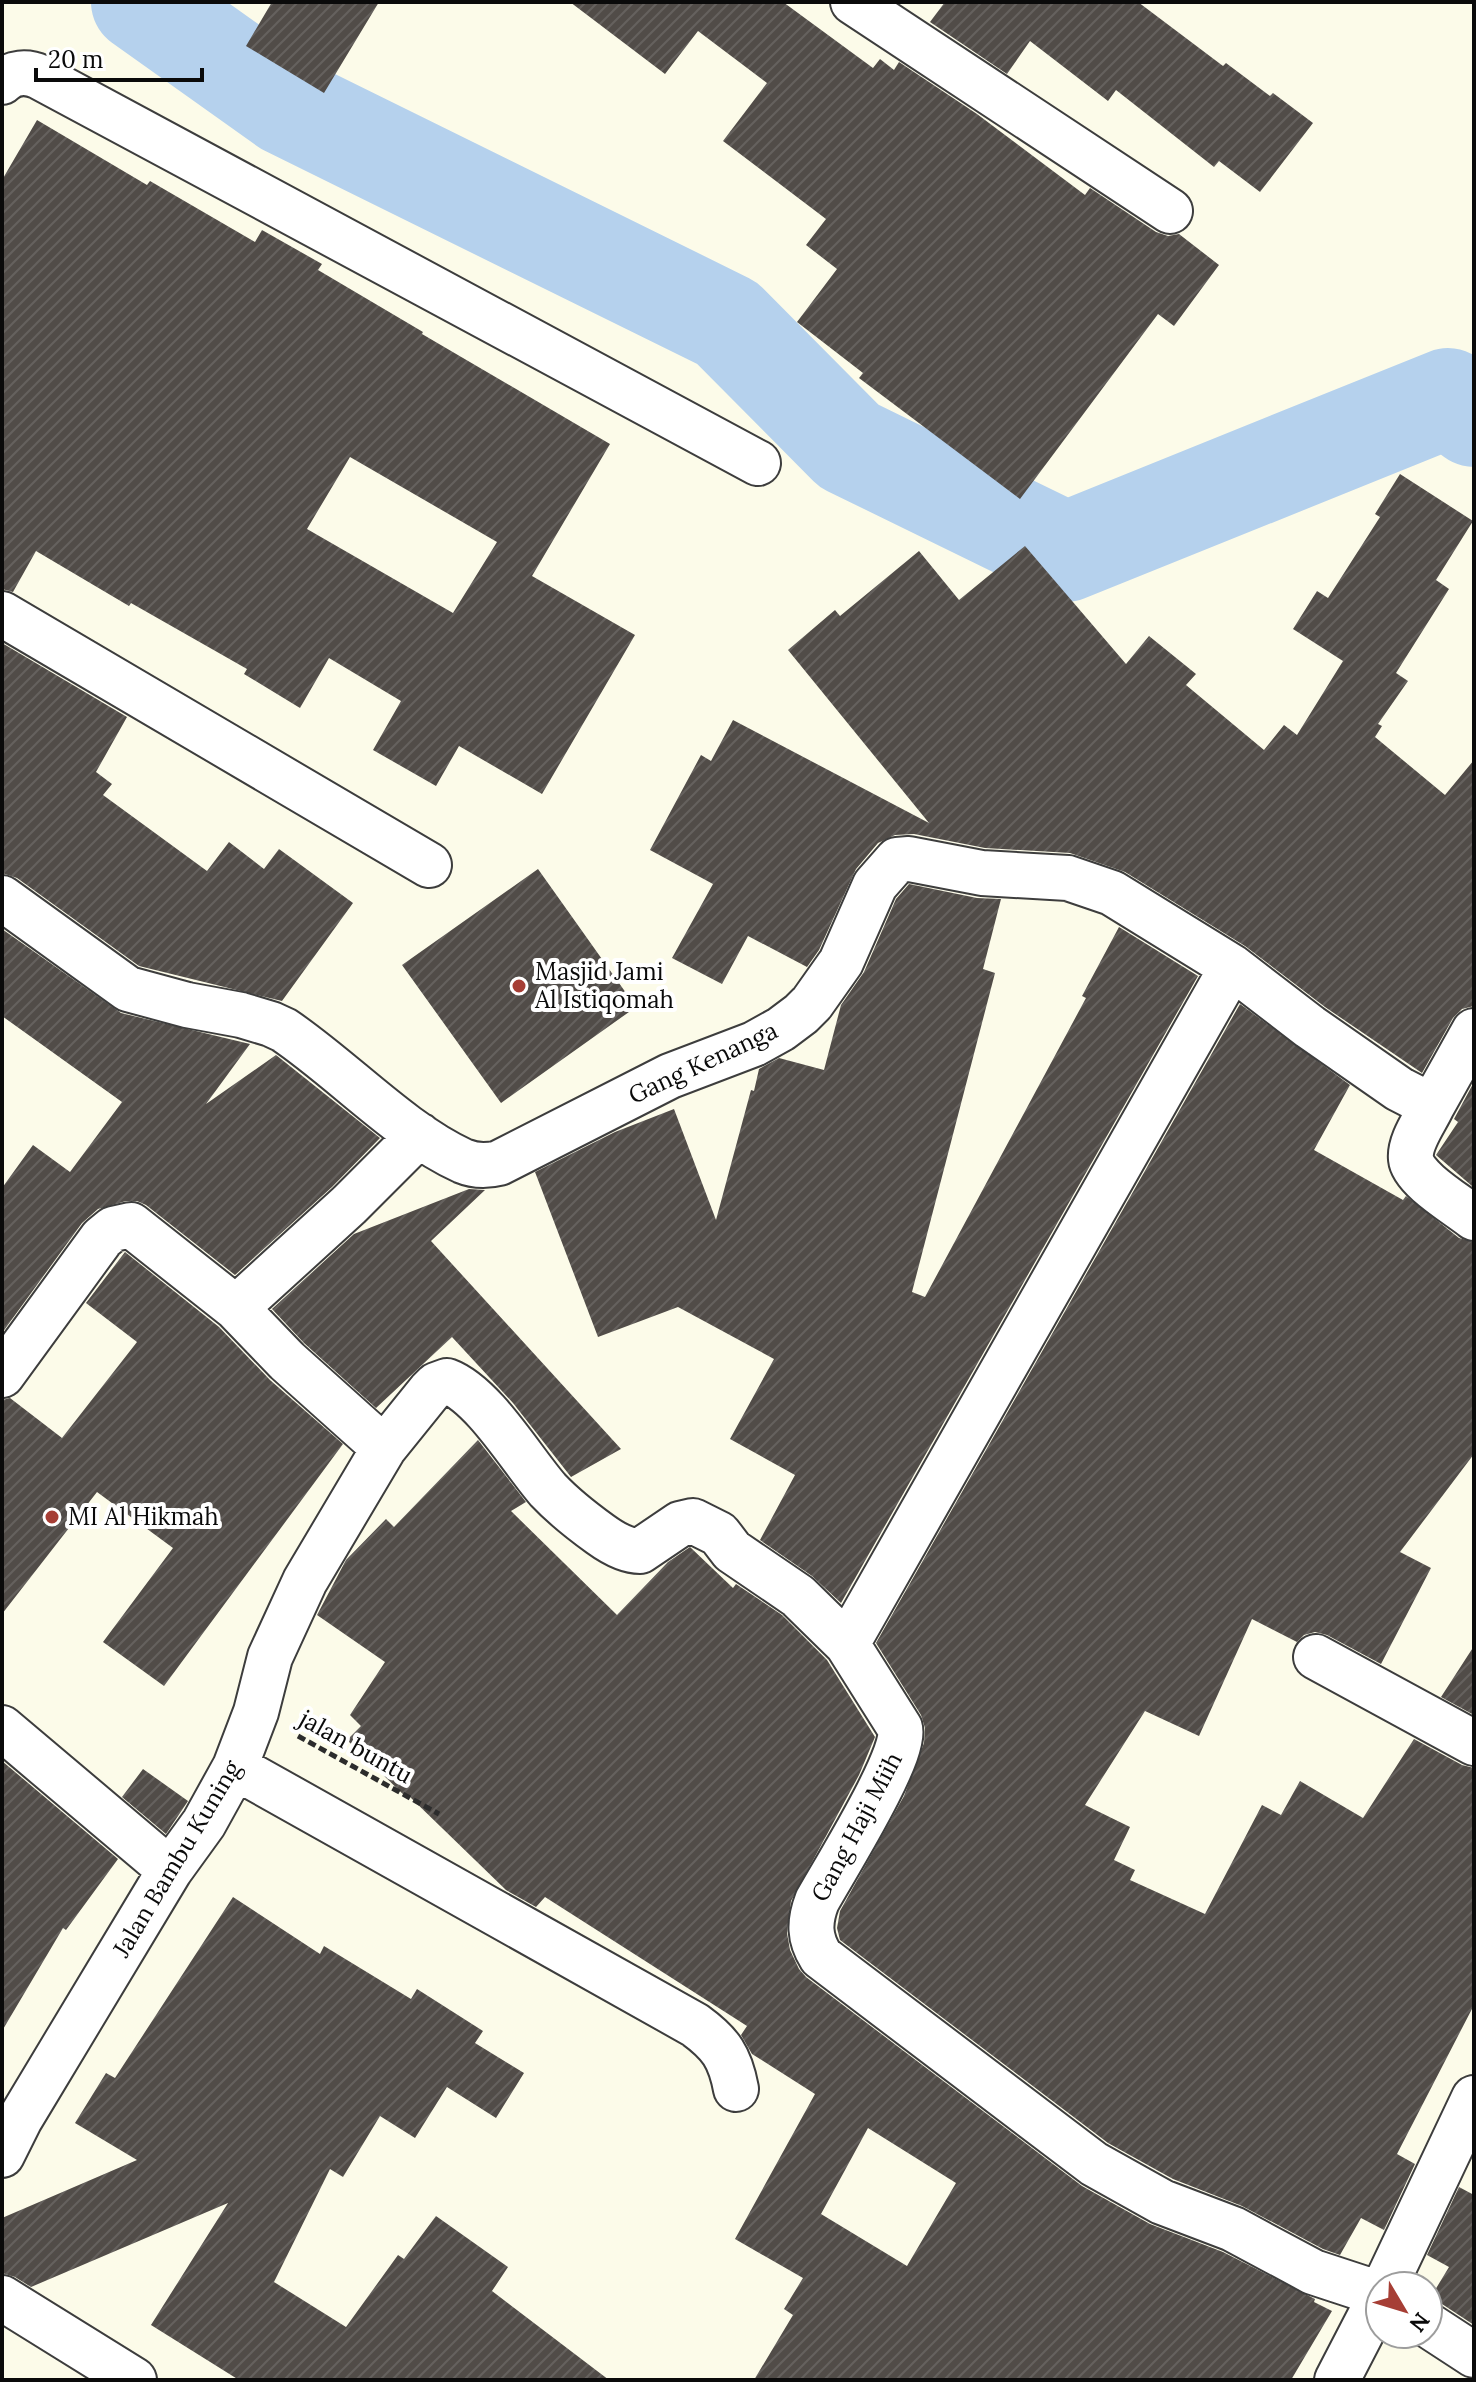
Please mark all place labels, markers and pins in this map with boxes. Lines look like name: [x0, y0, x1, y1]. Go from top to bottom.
place label: Masjid Jami Al Istiqomah: [534, 956, 674, 1015]
marker: Masjid Jami Al Istiqomah: [510, 977, 528, 995]
place label: MI Al Hikmah: [68, 1501, 219, 1532]
marker: MI Al Hikmah: [43, 1508, 61, 1526]

